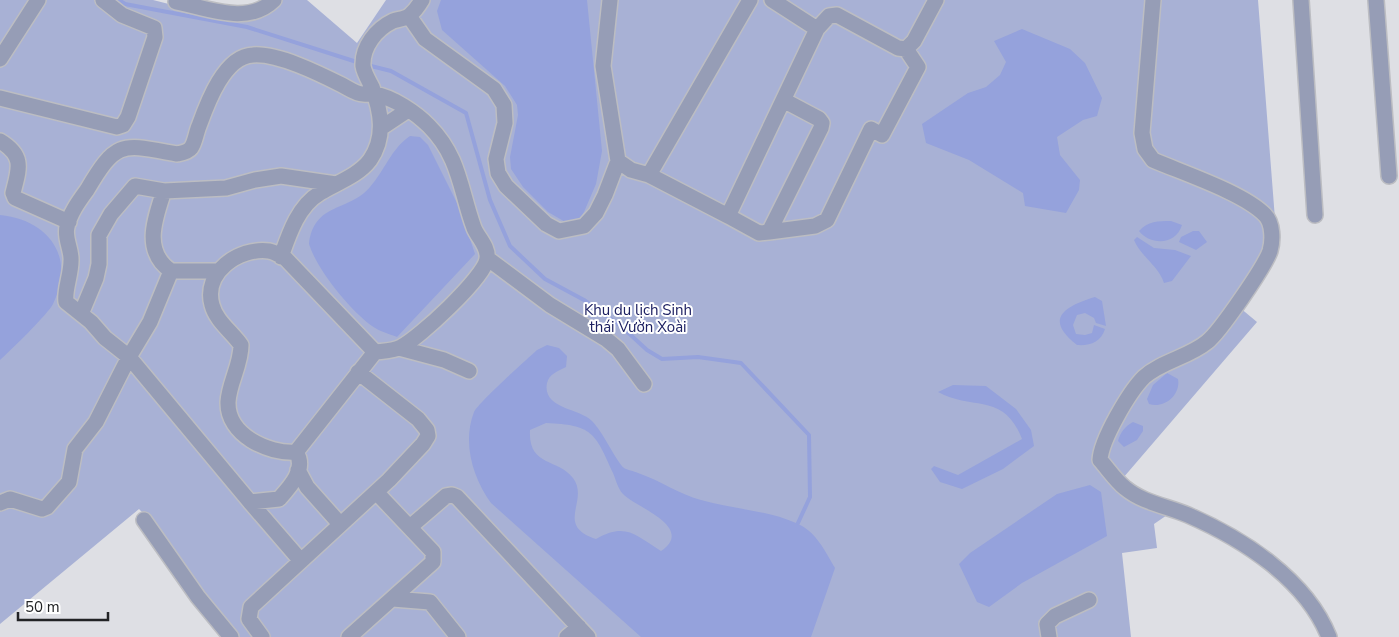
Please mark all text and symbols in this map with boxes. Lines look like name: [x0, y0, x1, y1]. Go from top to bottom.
park label: Khu du lịch Sinh thái Vườn Xoài: [584, 300, 692, 337]
scale bar: [18, 590, 108, 622]
text: 50 m: [25, 597, 60, 617]

